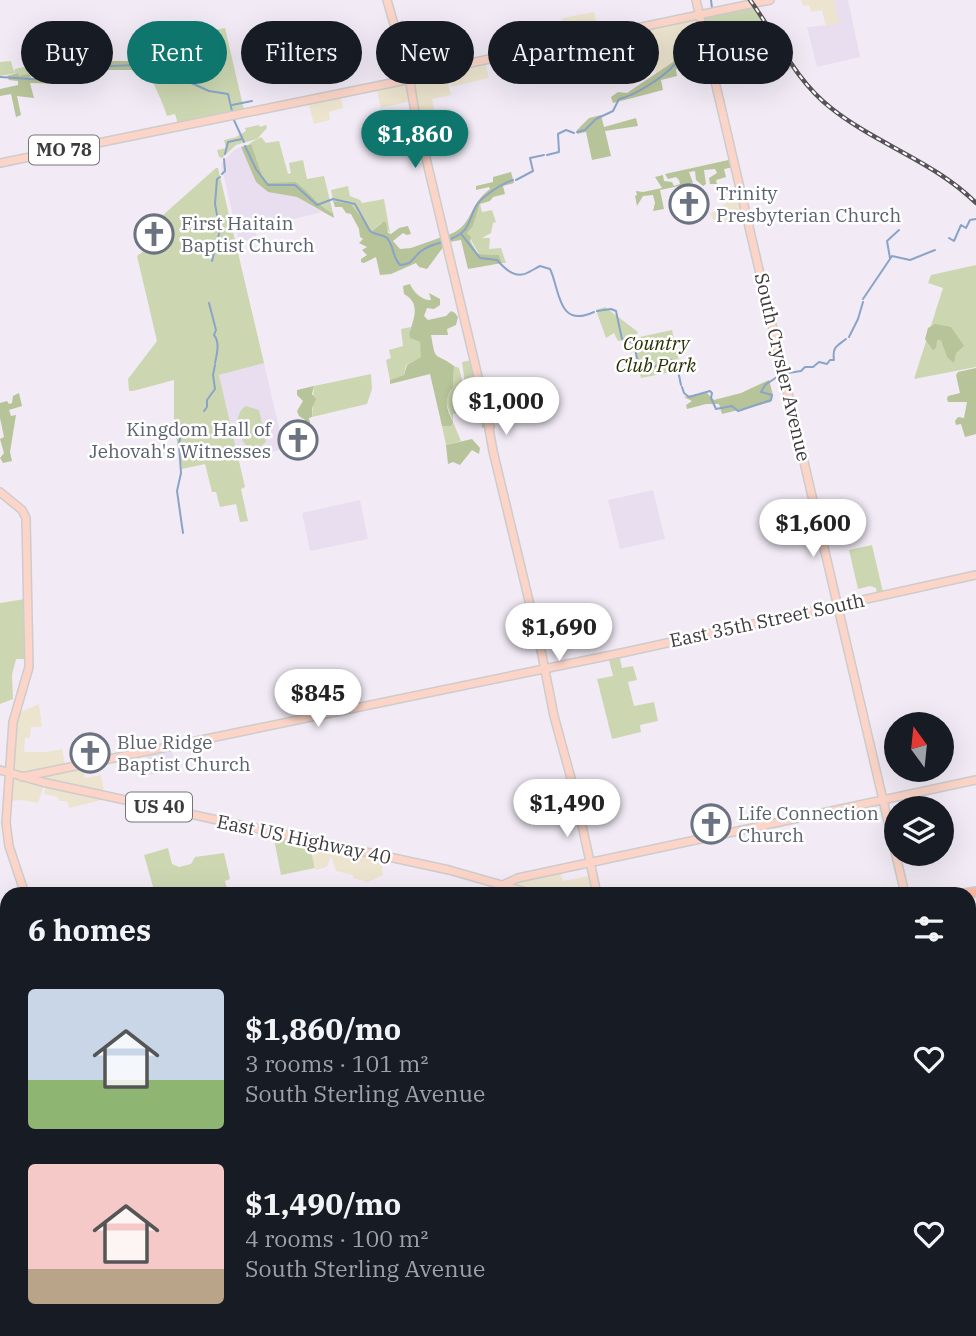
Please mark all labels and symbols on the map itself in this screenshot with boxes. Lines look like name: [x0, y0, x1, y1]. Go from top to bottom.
pin: $1,860: [358, 110, 472, 170]
road number: MO 78: [29, 135, 99, 164]
place label: Trinity Presbyterian Church: [716, 181, 901, 227]
church icon: Trinity Presbyterian Church: [668, 183, 710, 225]
place label: First Haitain Baptist Church: [181, 211, 315, 257]
church icon: First Haitain Baptist Church: [133, 213, 175, 255]
street label: South Crysler Avenue: [750, 271, 816, 463]
park label: Country Club Park: [616, 331, 697, 377]
pin: $1,000: [449, 378, 563, 437]
place label: Kingdom Hall of Jehovah's Witnesses: [89, 417, 272, 463]
church icon: Kingdom Hall of Jehovah's Witnesses: [277, 419, 319, 461]
pin: $1,600: [756, 500, 870, 559]
street label: East 35th Street South: [667, 588, 867, 652]
pin: $1,690: [502, 604, 616, 663]
pin: $845: [277, 670, 359, 729]
north arrow: [884, 712, 954, 782]
place label: Blue Ridge Baptist Church: [117, 730, 251, 776]
church icon: Blue Ridge Baptist Church: [69, 732, 111, 774]
pin: $1,490: [510, 780, 624, 839]
road number: US 40: [126, 792, 192, 822]
place label: Life Connection Church: [738, 801, 879, 847]
church icon: Life Connection Church: [690, 803, 732, 845]
street label: East US Highway 40: [215, 809, 393, 869]

